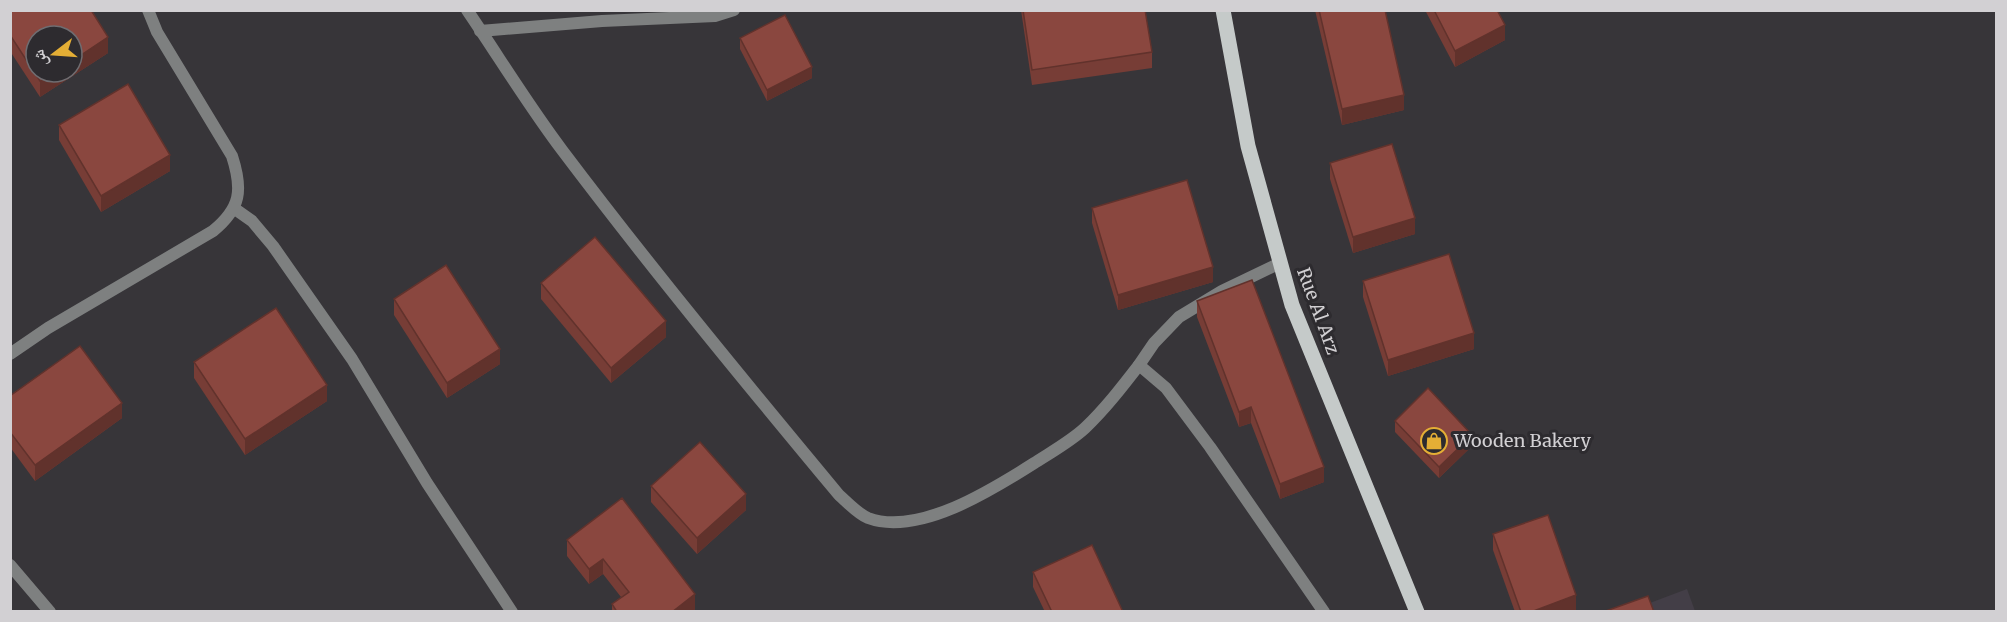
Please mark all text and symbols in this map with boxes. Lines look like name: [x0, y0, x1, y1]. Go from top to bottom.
north arrow: [24, 24, 84, 84]
text: ش: [28, 47, 52, 69]
street label: Rue Al Arz: [1292, 264, 1345, 358]
shop icon: Wooden Bakery: [1419, 426, 1449, 456]
place label: Wooden Bakery: [1453, 429, 1591, 452]

